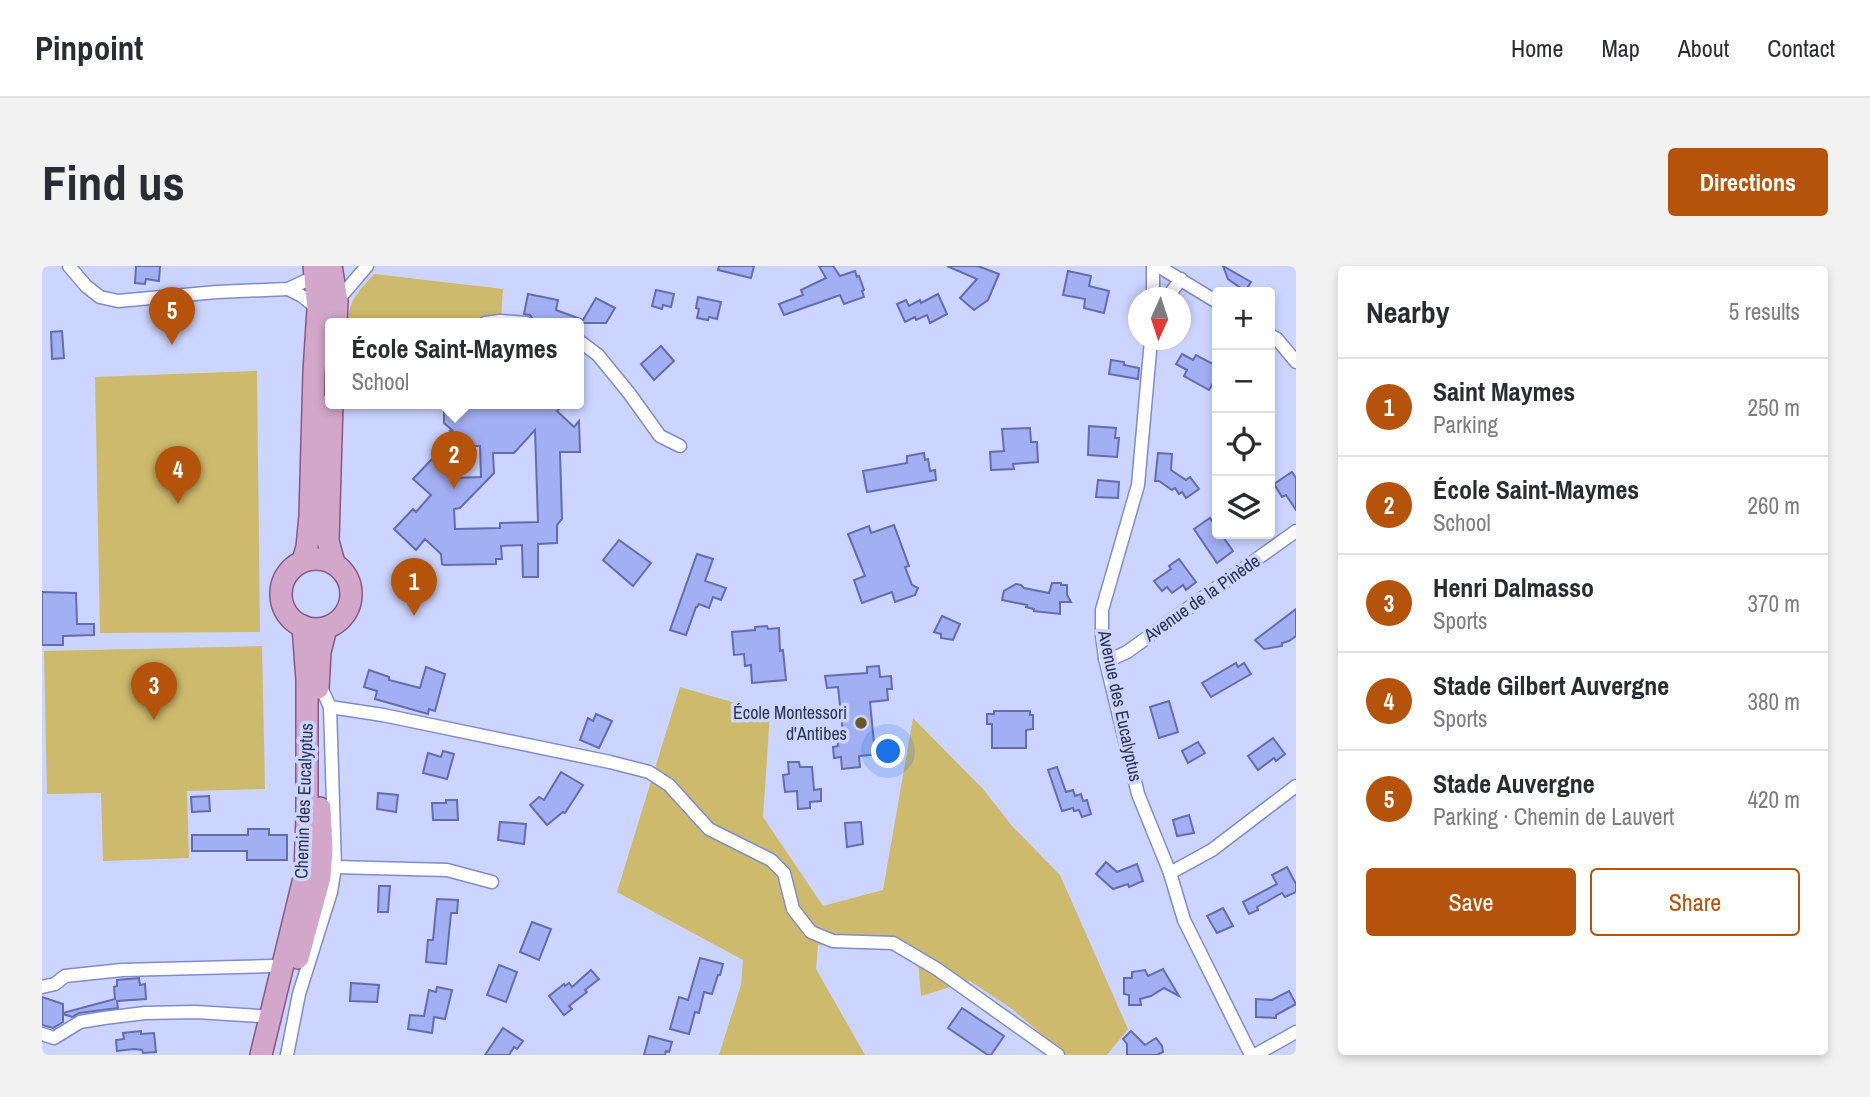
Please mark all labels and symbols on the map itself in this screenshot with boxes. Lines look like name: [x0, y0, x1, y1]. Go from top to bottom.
pin: 5: [149, 287, 195, 345]
north arrow: [1128, 287, 1191, 350]
pin: 2: [431, 431, 477, 489]
pin: 4: [155, 446, 201, 504]
street label: Avenue de la Pinède: [1138, 548, 1265, 648]
pin: 1: [391, 558, 437, 616]
street label: Avenue des Eucalyptus: [1092, 627, 1149, 784]
pin: 3: [131, 662, 177, 720]
place label: École Montessori d'Antibes: [733, 700, 847, 746]
marker: École Montessori d'Antibes: [853, 715, 869, 731]
street label: Chemin des Eucalyptus: [288, 723, 319, 879]
your location: [871, 734, 905, 768]

